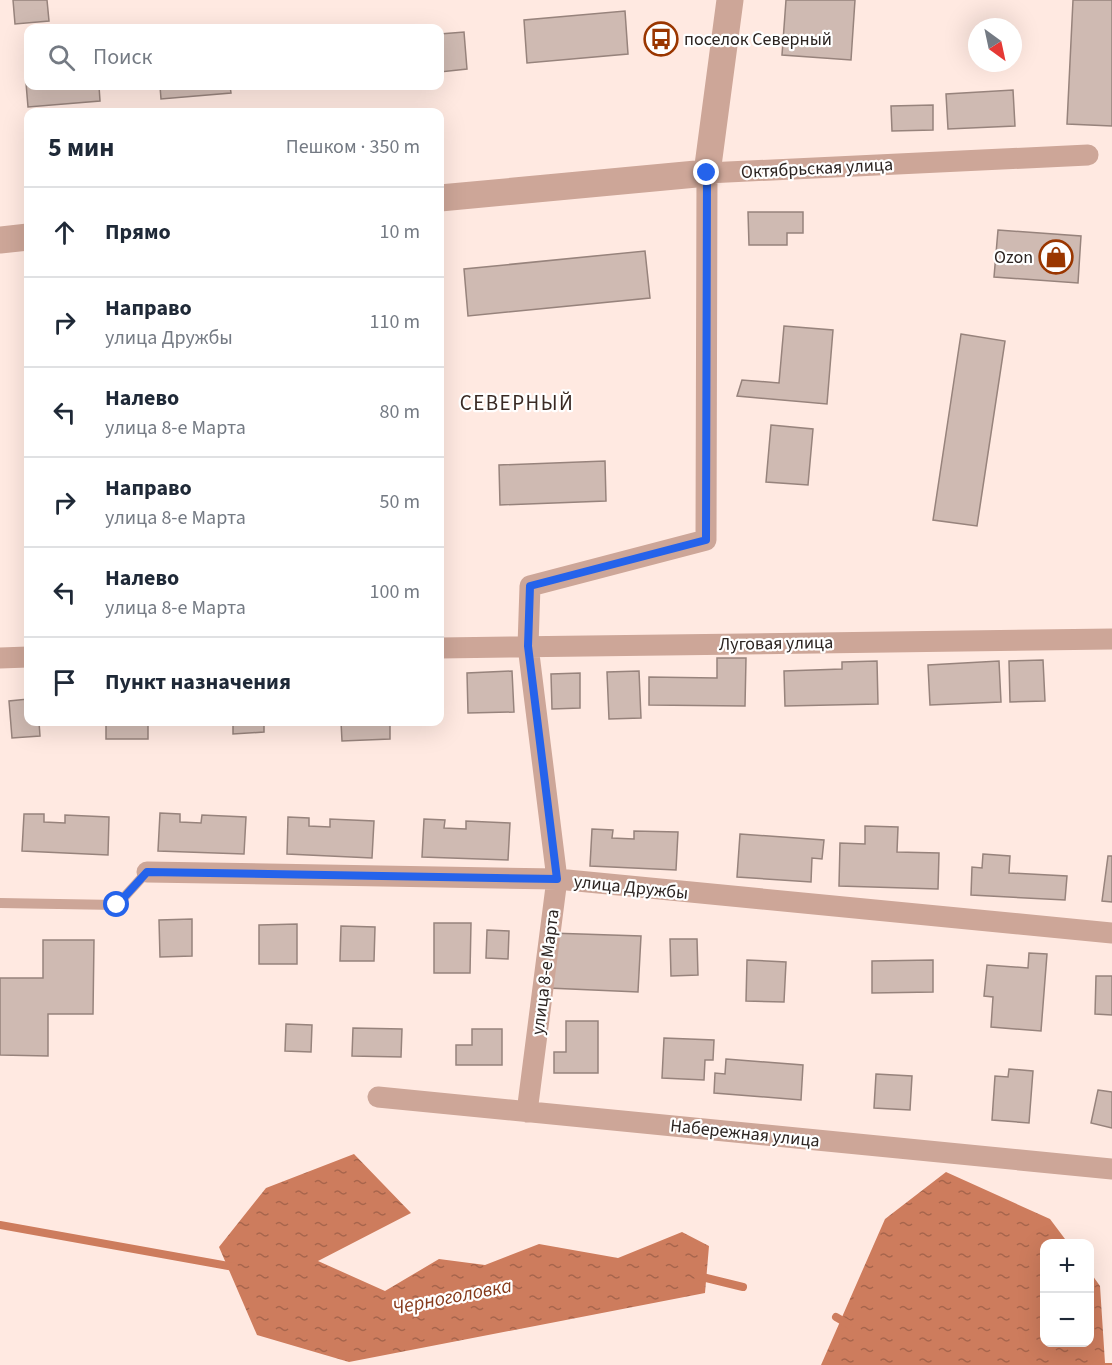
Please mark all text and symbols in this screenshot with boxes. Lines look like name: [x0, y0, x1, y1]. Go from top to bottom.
north arrow: [968, 18, 1022, 72]
bus stop icon: поселок Северный: [643, 21, 679, 57]
search box: [24, 24, 444, 90]
place label: поселок Северный: [684, 27, 832, 52]
icon: search: [45, 41, 78, 74]
text: Поиск: [93, 41, 152, 73]
text: 5 мин: [48, 129, 114, 166]
text: Пешком · 350 m: [286, 133, 420, 161]
street label: Октябрьская улица: [740, 152, 894, 185]
route end: [693, 159, 719, 185]
icon: ahead: [48, 216, 81, 249]
text: Прямо: [105, 216, 171, 248]
text: 10 m: [380, 218, 420, 246]
shop icon: Ozon: [1038, 239, 1074, 275]
place label: Ozon: [994, 245, 1033, 270]
text: Направо: [105, 292, 192, 324]
icon: right: [48, 306, 81, 339]
text: 110 m: [370, 308, 420, 336]
text: улица Дружбы: [105, 324, 233, 352]
text: Налево: [105, 382, 179, 414]
district label: СЕВЕРНЫЙ: [460, 388, 574, 418]
icon: left: [48, 396, 81, 429]
text: 80 m: [380, 398, 420, 426]
text: улица 8-е Марта: [105, 414, 246, 442]
text: Направо: [105, 472, 192, 504]
icon: right: [48, 486, 81, 519]
text: 50 m: [380, 488, 420, 516]
text: улица 8-е Марта: [105, 504, 246, 532]
text: Налево: [105, 562, 179, 594]
icon: left: [48, 576, 81, 609]
text: 100 m: [370, 578, 420, 606]
text: улица 8-е Марта: [105, 594, 246, 622]
street label: Луговая улица: [719, 630, 833, 657]
icon: arrive: [48, 666, 81, 699]
text: Пункт назначения: [105, 666, 291, 698]
street label: улица Дружбы: [572, 869, 689, 906]
route start: [103, 891, 129, 917]
street label: улица 8-е Марта: [525, 908, 566, 1036]
street label: Набережная улица: [669, 1113, 821, 1154]
map controls: [1040, 1239, 1094, 1347]
button: +: [1040, 1239, 1094, 1293]
water label: Черноголовка: [390, 1272, 514, 1322]
button: −: [1040, 1293, 1094, 1347]

